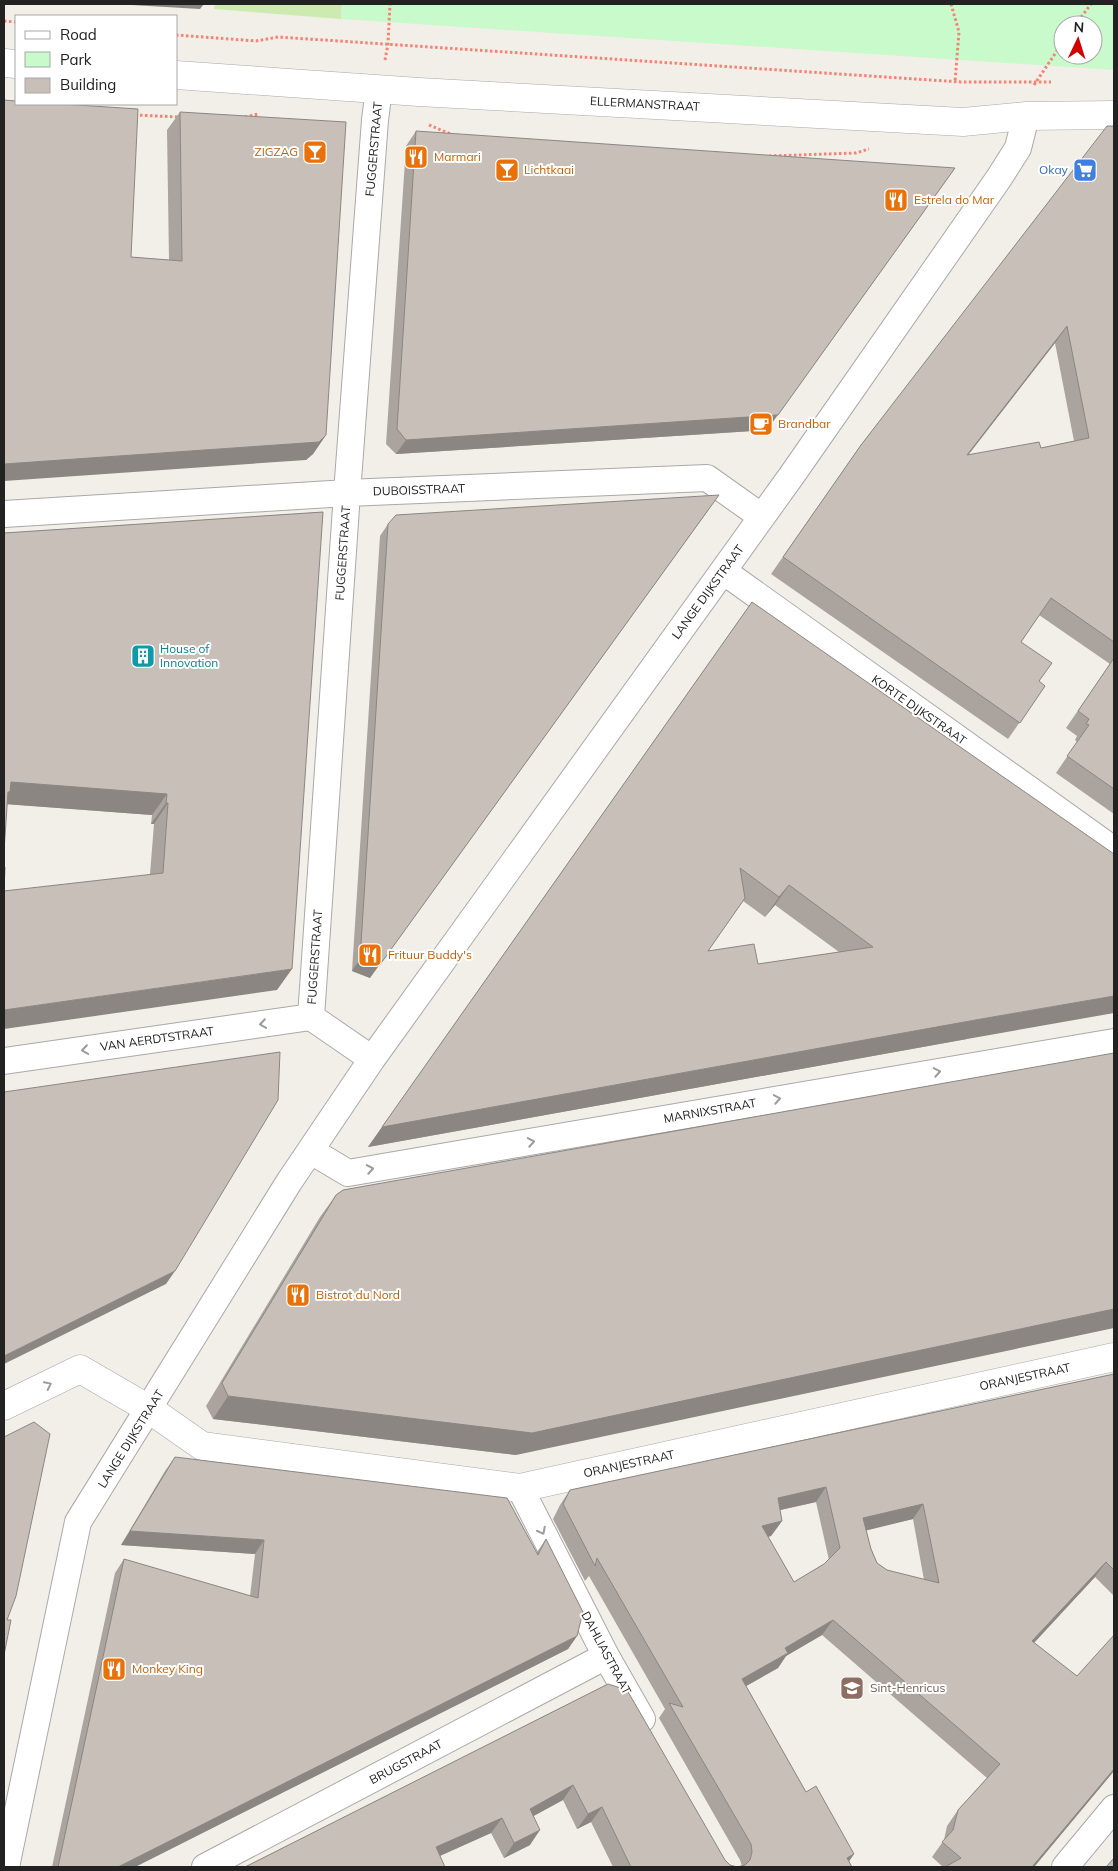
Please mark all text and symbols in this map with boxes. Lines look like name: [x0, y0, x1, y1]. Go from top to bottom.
legend: [15, 15, 178, 105]
north arrow: [1053, 15, 1103, 65]
text: N: [1073, 18, 1085, 36]
text: Road: [60, 25, 97, 44]
text: Park: [60, 50, 92, 69]
text: Building: [60, 75, 116, 94]
street label: ELLERMANSTRAAT: [590, 93, 701, 114]
street label: FUGGERSTRAAT: [362, 100, 385, 197]
bar icon: ZIGZAG: [302, 139, 328, 165]
place label: ZIGZAG: [254, 144, 298, 159]
restaurant icon: Marmari: [403, 144, 429, 170]
place label: Marmari: [434, 149, 481, 164]
bar icon: Lichtkaai: [494, 157, 520, 183]
supermarket icon: Okay: [1072, 157, 1098, 183]
place label: Lichtkaai: [524, 162, 574, 177]
place label: Okay: [1039, 162, 1069, 177]
restaurant icon: Estrela do Mar: [883, 187, 909, 213]
place label: Estrela do Mar: [914, 192, 995, 207]
cafe icon: Brandbar: [748, 411, 774, 437]
place label: Brandbar: [778, 416, 831, 431]
street label: DUBOISSTRAAT: [373, 480, 466, 499]
street label: FUGGERSTRAAT: [332, 504, 353, 601]
street label: LANGE DIJKSTRAAT: [668, 541, 747, 642]
place label: House of Innovation: [160, 641, 218, 670]
building icon: House of Innovation: [130, 643, 156, 669]
street label: KORTE DIJKSTRAAT: [869, 671, 970, 748]
street label: FUGGERSTRAAT: [304, 908, 325, 1005]
restaurant icon: Frituur Buddy's: [357, 942, 383, 968]
place label: Frituur Buddy's: [388, 947, 472, 962]
one-way arrow: [259, 1018, 267, 1028]
street label: VAN AERDTSTRAAT: [99, 1023, 216, 1054]
one-way arrow: [80, 1044, 89, 1054]
one-way arrow: [933, 1068, 942, 1078]
street label: MARNIXSTRAAT: [662, 1095, 758, 1126]
one-way arrow: [773, 1095, 781, 1105]
one-way arrow: [526, 1137, 535, 1147]
one-way arrow: [366, 1164, 375, 1174]
restaurant icon: Bistrot du Nord: [285, 1282, 311, 1308]
place label: Bistrot du Nord: [316, 1287, 400, 1302]
street label: ORANJESTRAAT: [978, 1359, 1073, 1393]
one-way arrow: [43, 1380, 52, 1391]
street label: LANGE DIJKSTRAAT: [94, 1386, 167, 1491]
street label: ORANJESTRAAT: [582, 1446, 677, 1480]
one-way arrow: [536, 1526, 546, 1535]
street label: DAHLIASTRAAT: [578, 1609, 635, 1698]
restaurant icon: Monkey King: [101, 1656, 127, 1682]
place label: Monkey King: [132, 1661, 203, 1676]
school or university icon: Sint-Henricus: [839, 1675, 865, 1701]
place label: Sint-Henricus: [870, 1680, 945, 1695]
street label: BRUGSTRAAT: [367, 1736, 446, 1787]

